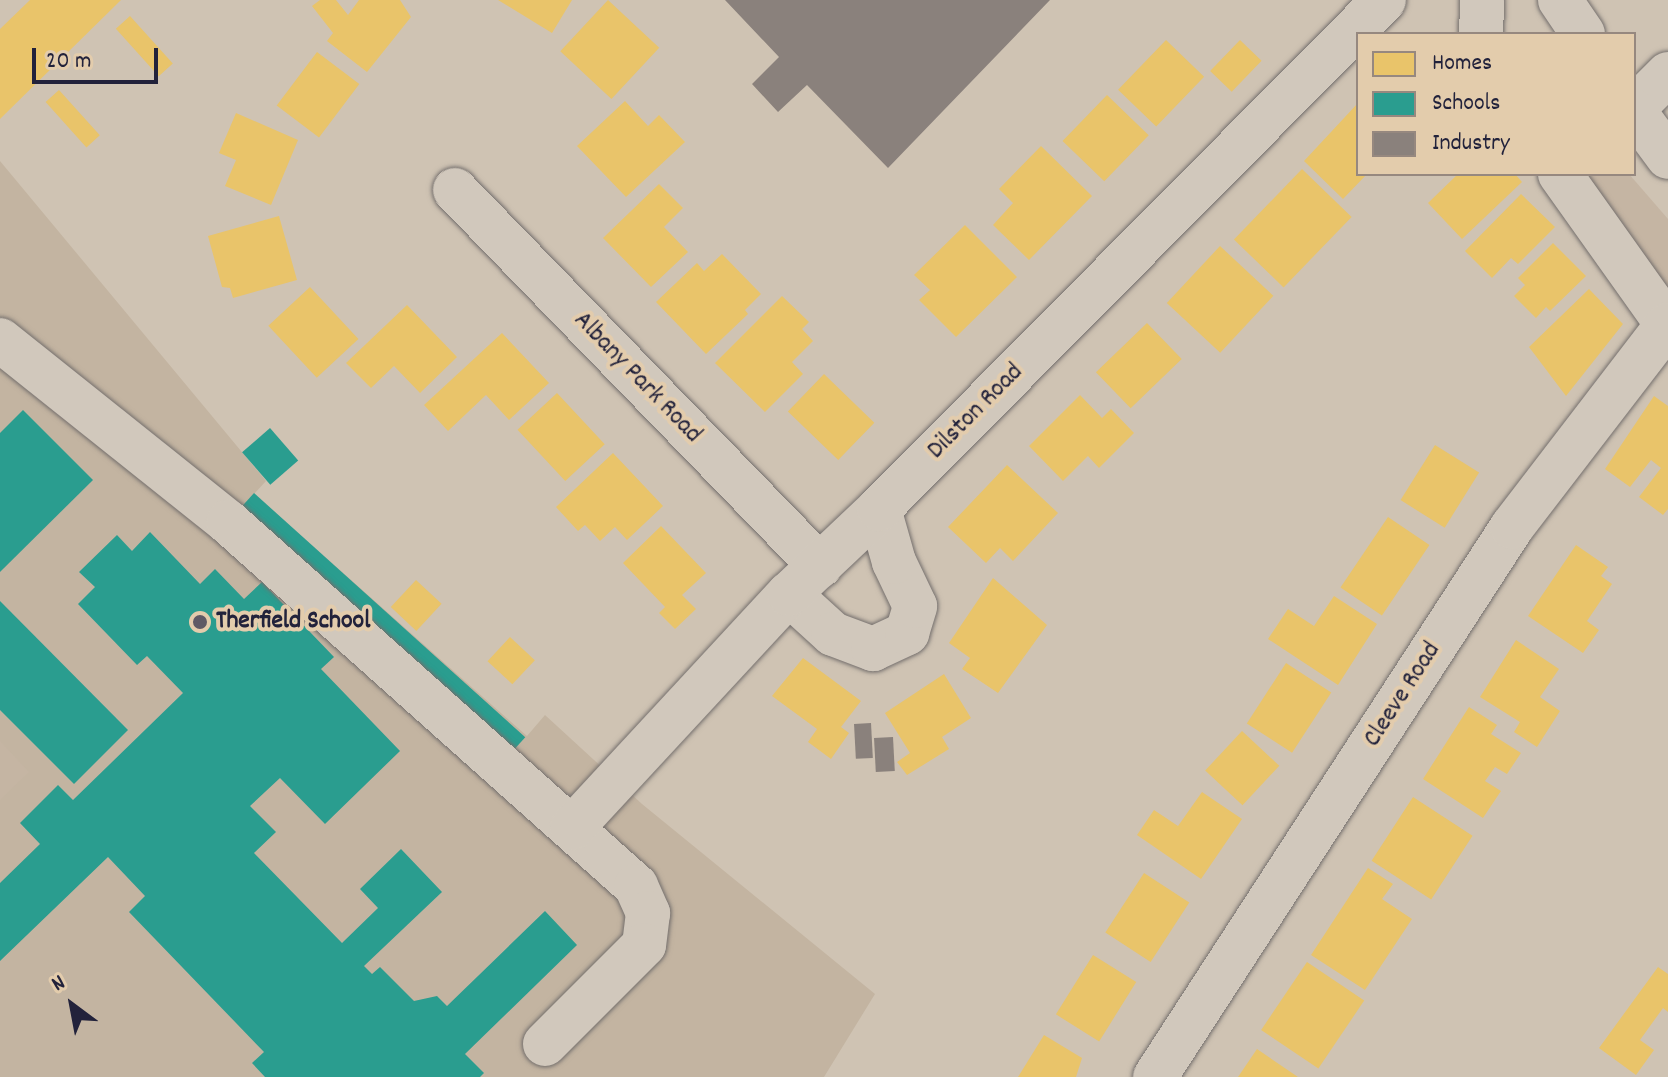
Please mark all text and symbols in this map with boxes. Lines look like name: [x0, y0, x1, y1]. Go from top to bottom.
scale bar: [36, 32, 162, 82]
legend: [1356, 32, 1636, 176]
text: 20 m: [46, 45, 92, 79]
text: Homes: [1432, 47, 1492, 81]
text: Schools: [1432, 87, 1500, 121]
text: Industry: [1432, 127, 1510, 161]
street label: Albany Park Road: [566, 306, 708, 450]
street label: Dilston Road: [921, 357, 1031, 467]
place label: Therfield School: [216, 606, 370, 638]
marker: Therfield School: [191, 613, 209, 631]
street label: Cleeve Road: [1358, 637, 1448, 753]
north arrow: [32, 965, 112, 1045]
text: N: [46, 968, 72, 1000]

